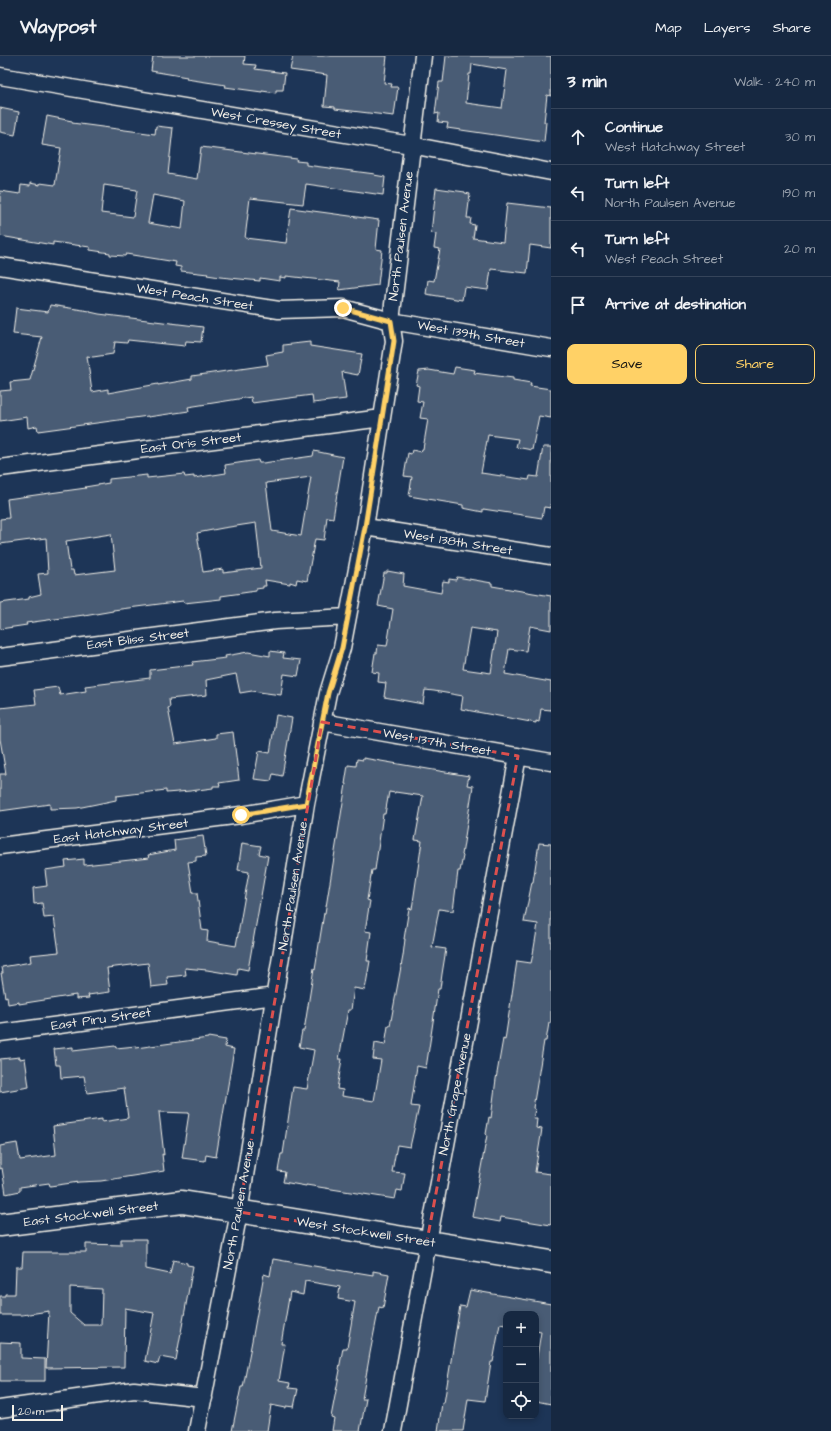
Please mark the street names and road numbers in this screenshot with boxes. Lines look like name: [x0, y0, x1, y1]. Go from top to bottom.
street label: West Cressey Street: [209, 103, 343, 144]
street label: North Paulsen Avenue: [384, 170, 418, 302]
street label: West Peach Street: [135, 279, 255, 315]
street label: West 139th Street: [416, 316, 527, 352]
street label: East Oris Street: [140, 428, 243, 458]
street label: West 138th Street: [402, 525, 514, 560]
street label: East Bliss Street: [86, 624, 191, 654]
street label: West 137th Street: [382, 724, 493, 761]
street label: East Hatchway Street: [53, 814, 190, 849]
street label: North Paulsen Avenue: [274, 820, 312, 952]
street label: East Piru Street: [50, 1003, 153, 1035]
street label: North Grape Avenue: [434, 1031, 476, 1157]
street label: North Paulsen Avenue: [219, 1139, 259, 1271]
street label: East Stockwell Street: [23, 1197, 160, 1231]
street label: West Stockwell Street: [295, 1212, 437, 1252]

